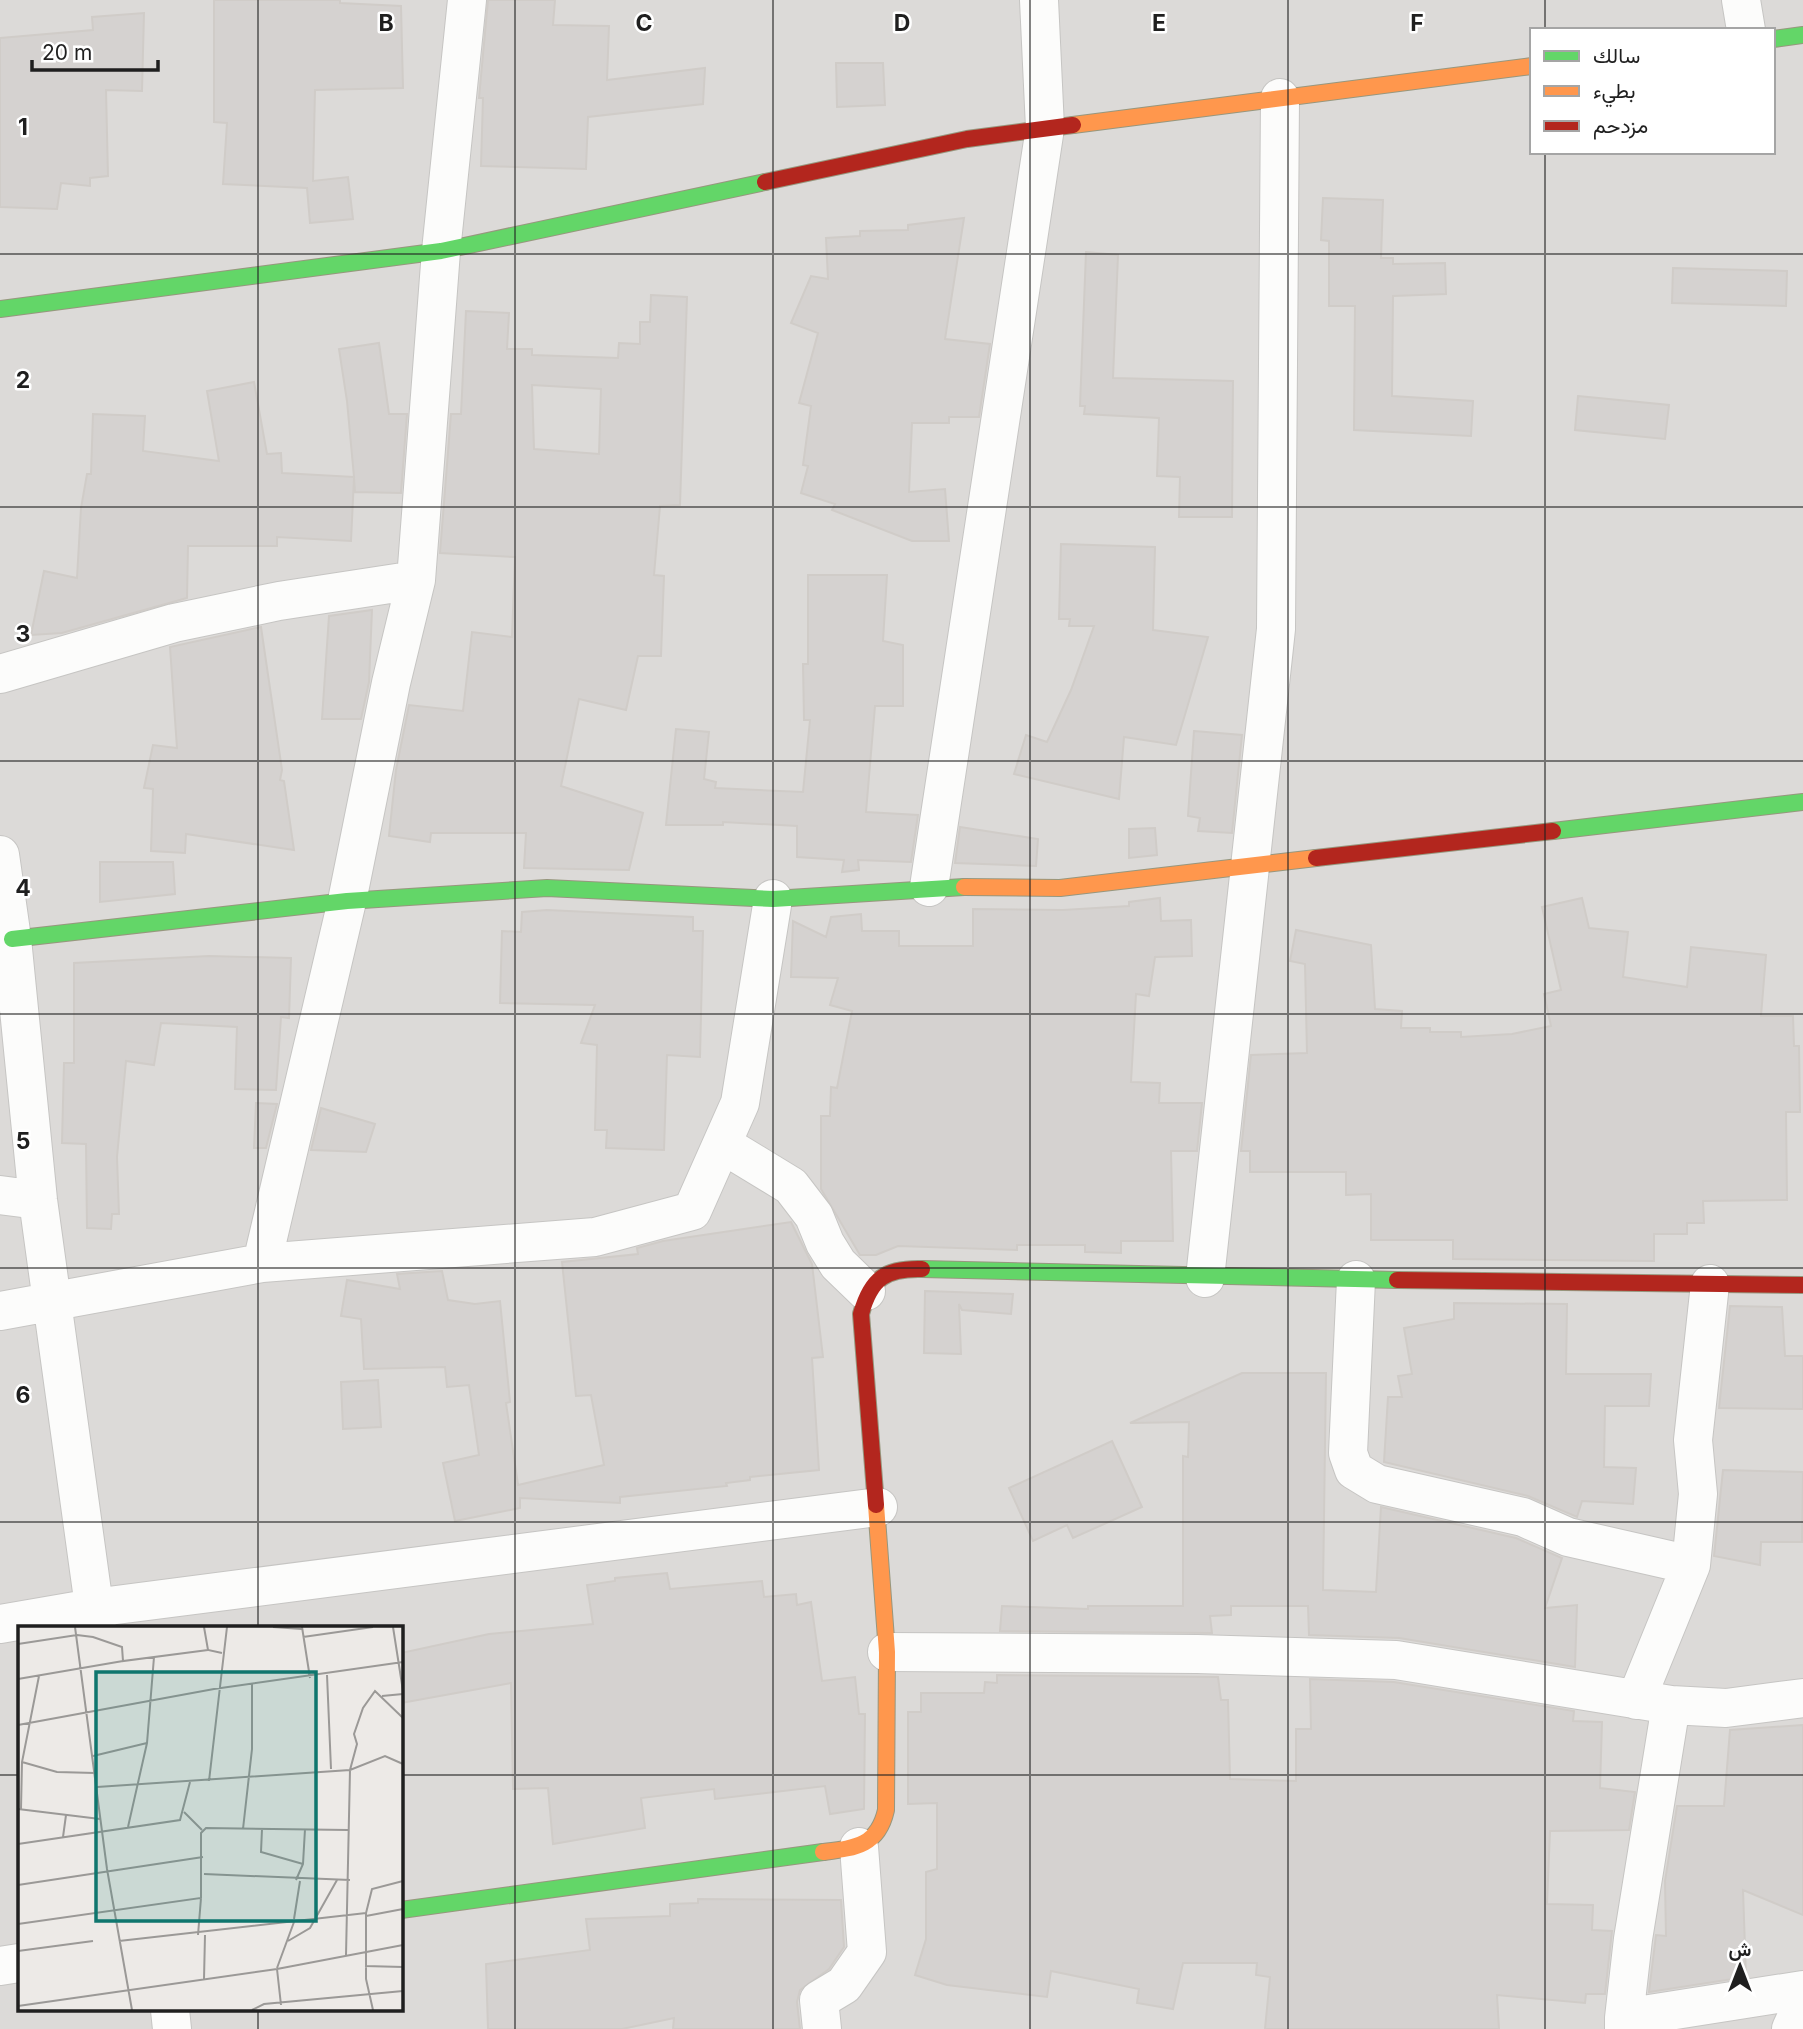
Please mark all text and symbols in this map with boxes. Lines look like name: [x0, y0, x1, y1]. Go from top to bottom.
text: B: [378, 9, 394, 37]
text: C: [635, 9, 653, 37]
text: D: [894, 9, 910, 37]
text: E: [1152, 9, 1166, 37]
text: F: [1410, 9, 1424, 37]
scale bar: [32, 28, 158, 72]
legend: [1530, 28, 1775, 154]
text: 20 m: [42, 40, 92, 65]
text: سالك: [1593, 43, 1640, 68]
text: بطيء: [1593, 78, 1636, 108]
text: 1: [18, 113, 28, 141]
text: مزدحم: [1593, 113, 1648, 140]
text: 2: [16, 366, 30, 394]
text: 3: [16, 620, 30, 648]
text: 4: [15, 874, 31, 902]
text: 5: [16, 1127, 30, 1155]
text: 6: [16, 1381, 30, 1409]
inset map: [18, 1626, 402, 2011]
north arrow: [1705, 1931, 1775, 2001]
text: ش: [1729, 1938, 1752, 1961]

